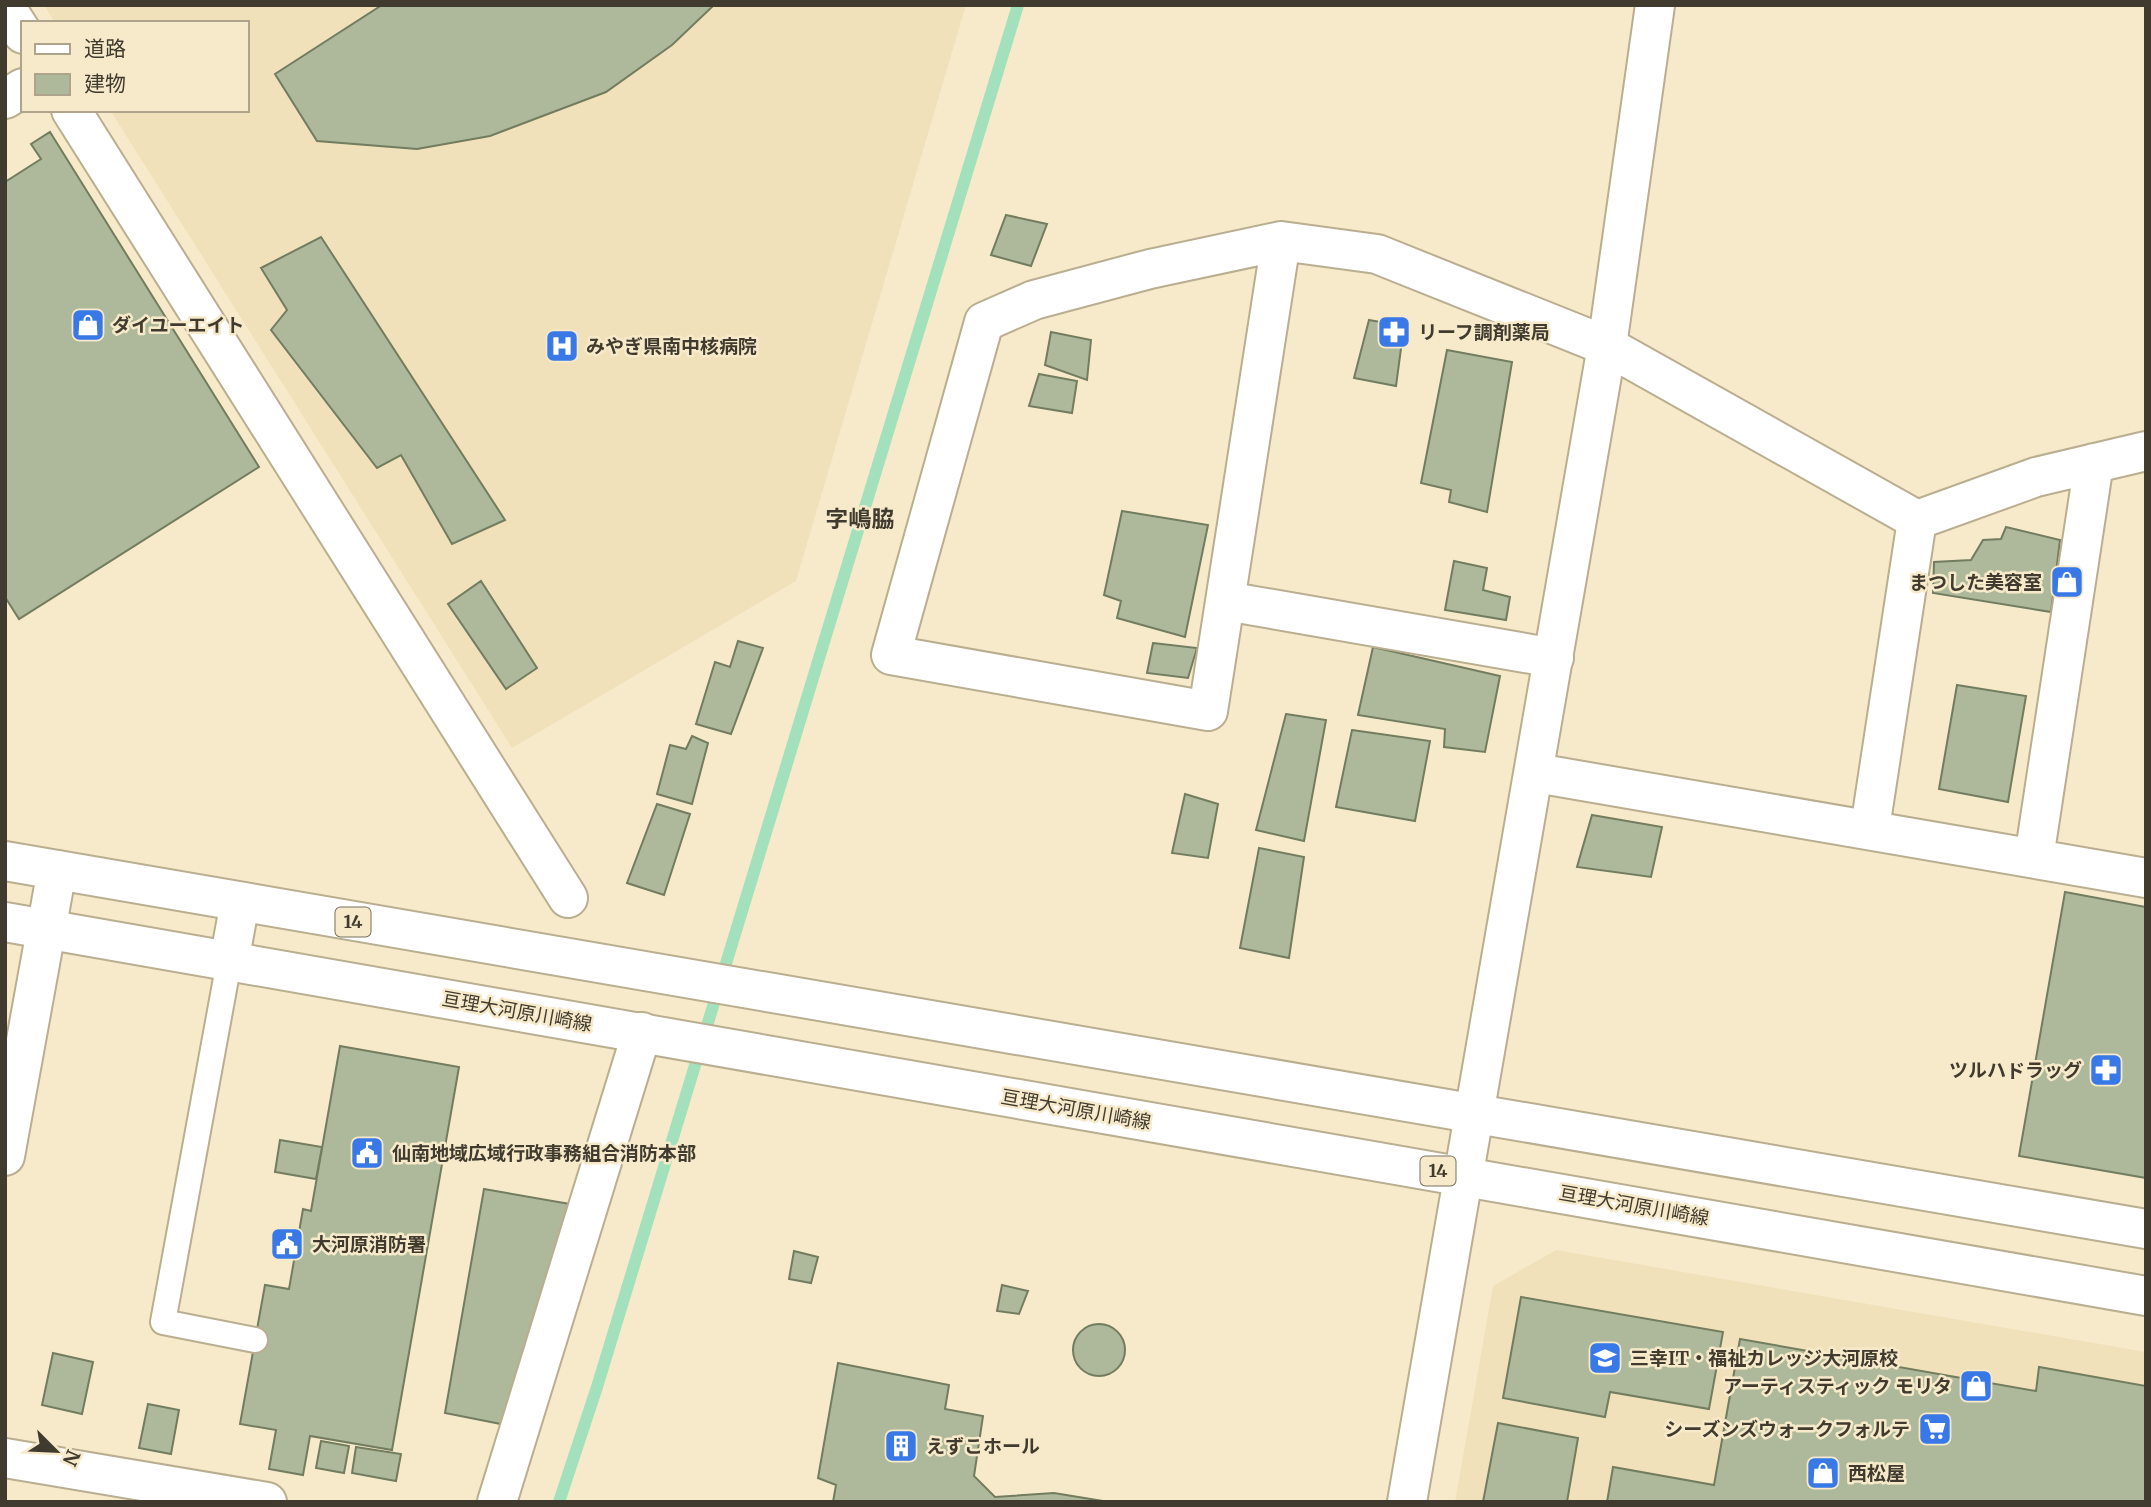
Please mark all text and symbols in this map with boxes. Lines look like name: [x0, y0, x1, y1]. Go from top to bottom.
legend: [21, 21, 248, 112]
text: 道路: [84, 35, 126, 62]
text: 建物: [84, 70, 126, 97]
shop icon: ダイユーエイト: [69, 306, 107, 344]
place label: ダイユーエイト: [112, 313, 245, 337]
pharmacy icon: リーフ調剤薬局: [1375, 313, 1413, 351]
place label: リーフ調剤薬局: [1418, 320, 1550, 344]
hospital icon: みやぎ県南中核病院: [543, 327, 581, 365]
place label: みやぎ県南中核病院: [586, 334, 757, 358]
district label: 字嶋脇: [826, 504, 895, 533]
shop icon: まつした美容室: [2048, 563, 2086, 601]
place label: まつした美容室: [1909, 570, 2042, 594]
road number: 14: [336, 908, 370, 937]
street label: 亘理大河原川崎線: [440, 986, 594, 1036]
pharmacy icon: ツルハドラッグ: [2087, 1051, 2125, 1089]
place label: ツルハドラッグ: [1949, 1058, 2082, 1082]
street label: 亘理大河原川崎線: [999, 1084, 1153, 1134]
public building icon: 仙南地域広域行政事務組合消防本部: [348, 1134, 386, 1172]
place label: 仙南地域広域行政事務組合消防本部: [392, 1141, 696, 1165]
road number: 14: [1420, 1156, 1456, 1186]
street label: 亘理大河原川崎線: [1557, 1180, 1711, 1230]
public building icon: 大河原消防署: [268, 1225, 306, 1263]
place label: 大河原消防署: [312, 1232, 426, 1256]
school or university icon: 三幸IT・福祉カレッジ大河原校: [1586, 1339, 1624, 1377]
place label: 三幸IT・福祉カレッジ大河原校: [1630, 1346, 1898, 1370]
shop icon: アーティスティック モリタ: [1957, 1367, 1995, 1405]
place label: アーティスティック モリタ: [1723, 1374, 1952, 1398]
supermarket icon: シーズンズウォークフォルテ: [1916, 1410, 1954, 1448]
north arrow: [21, 1416, 91, 1486]
place label: シーズンズウォークフォルテ: [1664, 1417, 1910, 1441]
building icon: えずこホール: [882, 1427, 920, 1465]
place label: えずこホール: [926, 1434, 1040, 1458]
text: N: [58, 1446, 86, 1470]
shop icon: 西松屋: [1804, 1454, 1842, 1492]
place label: 西松屋: [1848, 1461, 1905, 1485]

